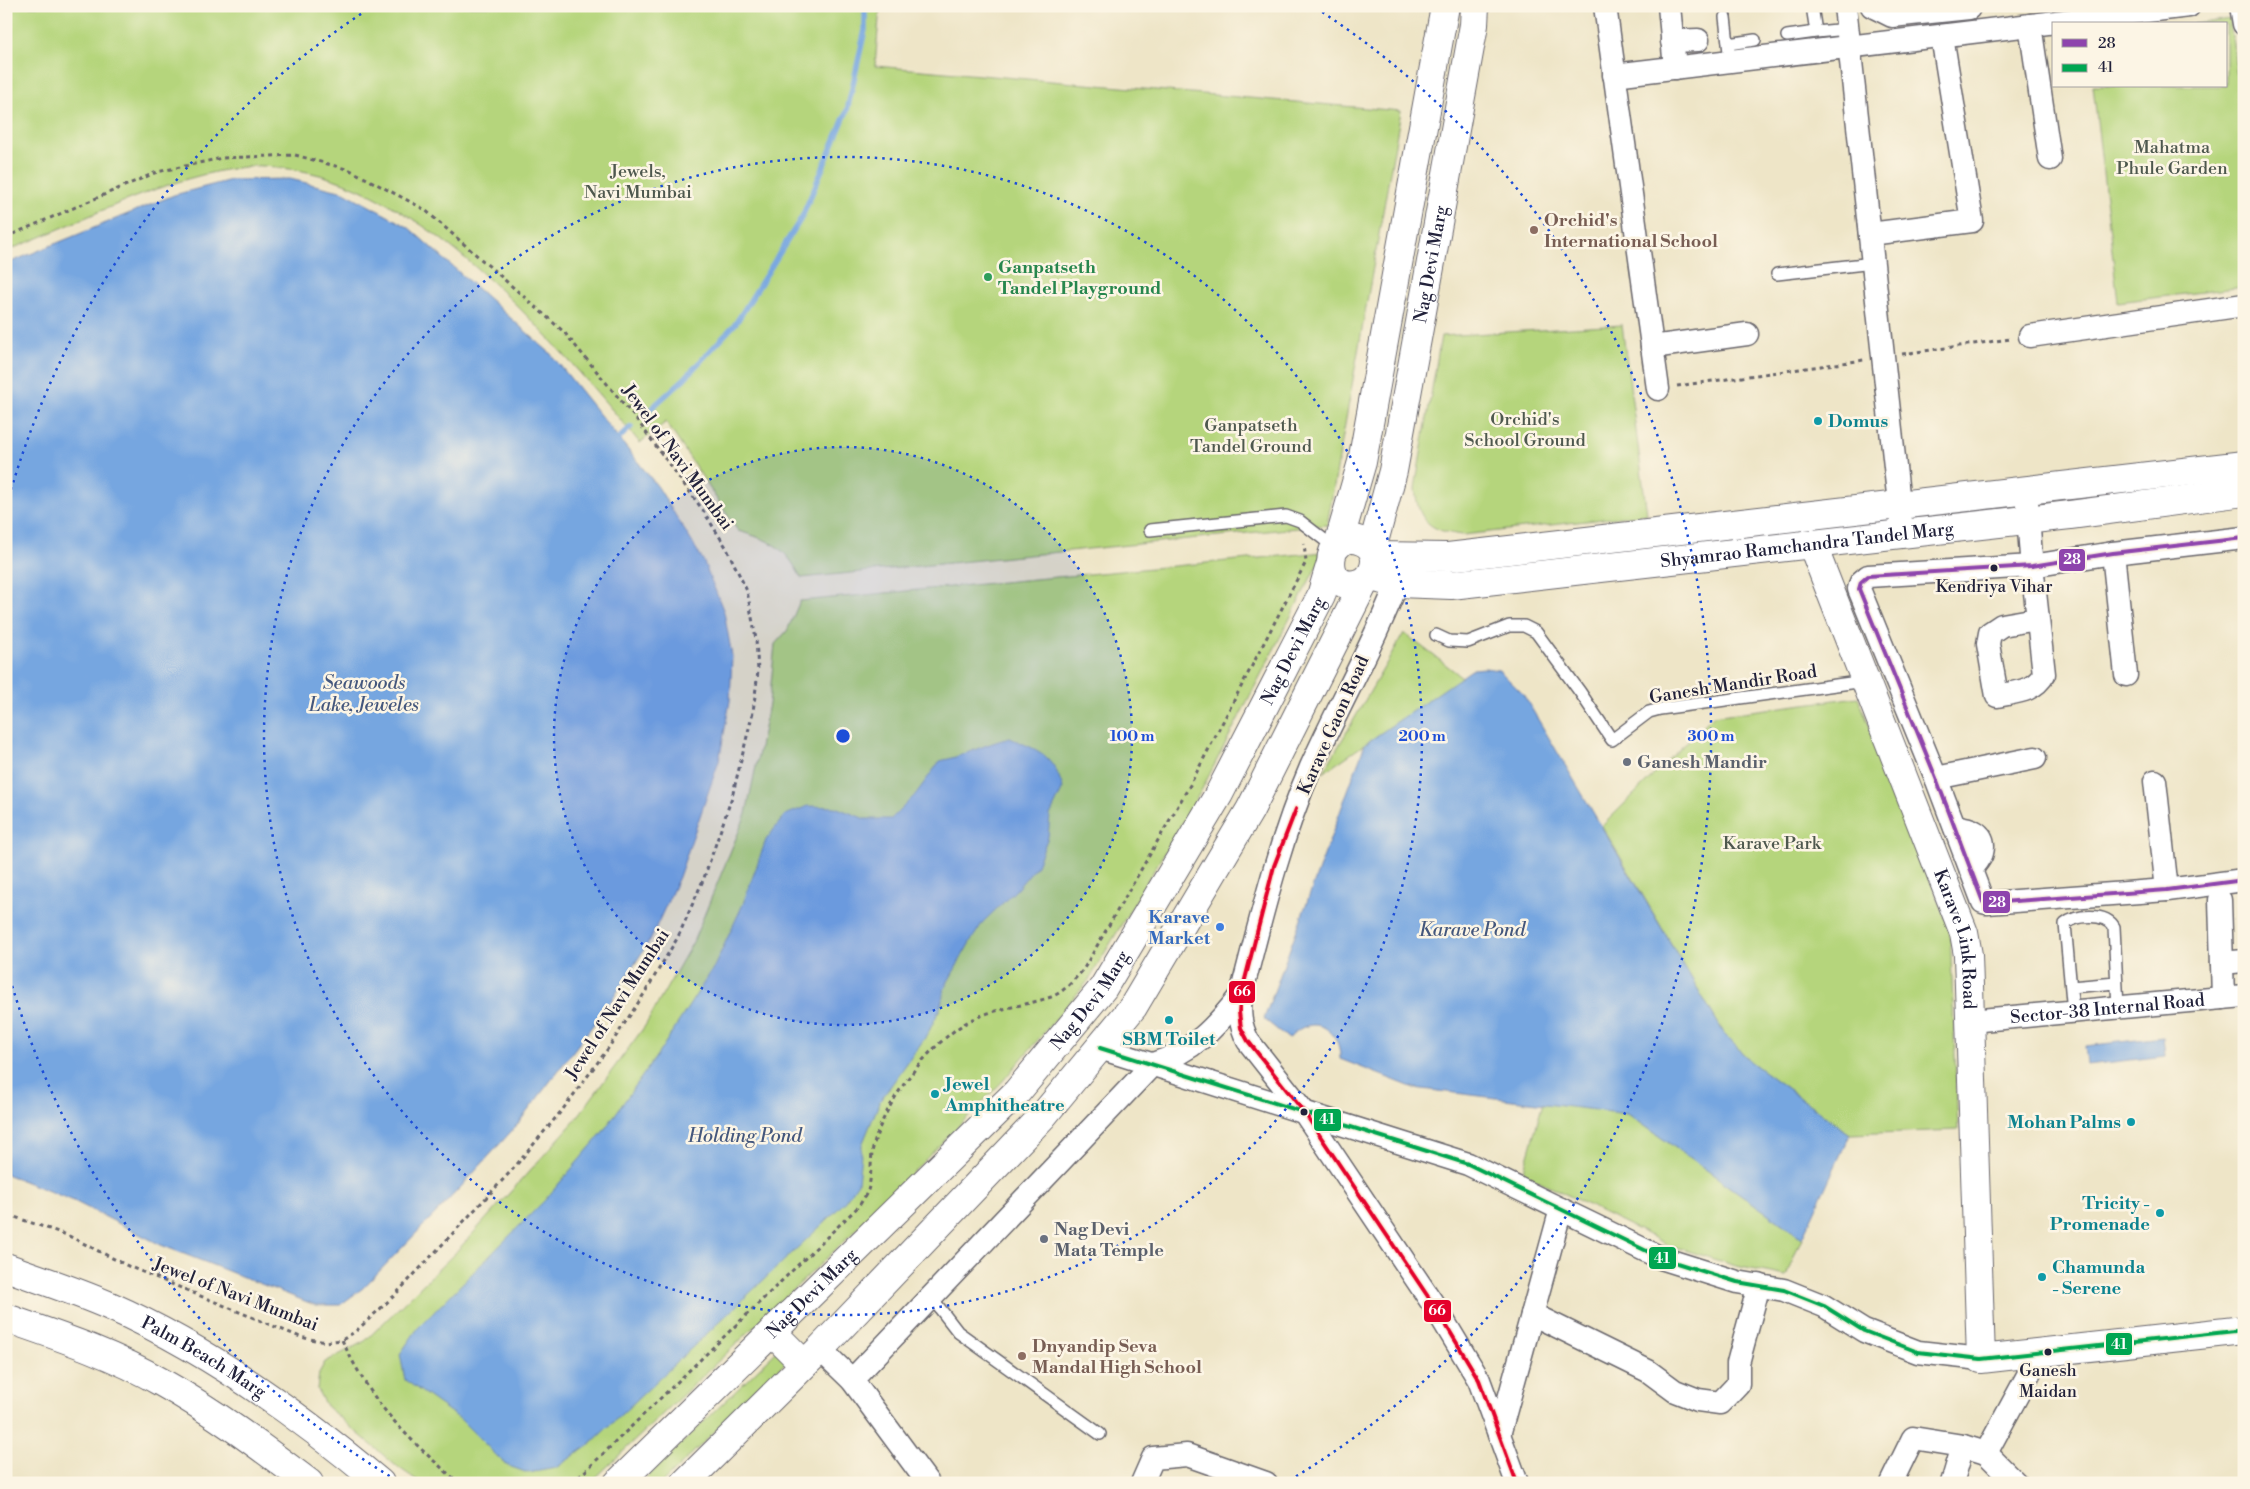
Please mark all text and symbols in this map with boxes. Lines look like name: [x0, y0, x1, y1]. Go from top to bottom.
legend: [2052, 22, 2228, 88]
text: 28: [2098, 34, 2116, 53]
text: 41: [2098, 58, 2114, 77]
park label: Mahatma Phule Garden: [2116, 136, 2228, 180]
park label: Jewels, Navi Mumbai: [584, 160, 692, 204]
street label: Nag Devi Marg: [1409, 203, 1453, 325]
place label: Orchid's International School: [1544, 209, 1718, 253]
marker: Orchid's International School: [1528, 224, 1540, 236]
place label: Ganpatseth Tandel Playground: [998, 256, 1161, 300]
marker: Ganpatseth Tandel Playground: [982, 271, 994, 283]
street label: Jewel of Navi Mumbai: [616, 379, 738, 535]
park label: Orchid's School Ground: [1464, 408, 1586, 452]
place label: Domus: [1828, 410, 1888, 433]
park label: Ganpatseth Tandel Ground: [1190, 414, 1313, 458]
marker: Domus: [1812, 415, 1824, 427]
street label: Shyamrao Ramchandra Tandel Marg: [1659, 517, 1956, 573]
line badge: 28: [2058, 548, 2086, 572]
text: 28: [2063, 551, 2081, 569]
marker: Kendriya Vihar: [1989, 563, 1999, 573]
place label: Kendriya Vihar: [1935, 576, 2053, 598]
street label: Nag Devi Marg: [1256, 592, 1331, 709]
street label: Karave Gaon Road: [1292, 651, 1375, 798]
street label: Ganesh Mandir Road: [1647, 660, 1819, 709]
water label: Seawoods Lake, Jeweles: [308, 671, 419, 717]
centre of rings: [834, 727, 852, 745]
text: 100 m: [1110, 727, 1155, 746]
text: 200 m: [1398, 727, 1446, 746]
text: 300 m: [1688, 727, 1735, 746]
place label: Ganesh Mandir: [1637, 751, 1767, 774]
marker: Ganesh Mandir: [1621, 756, 1633, 768]
park label: Karave Park: [1723, 832, 1823, 855]
street label: Karave Link Road: [1928, 866, 1981, 1010]
line badge: 28: [1982, 890, 2011, 914]
text: 28: [1988, 894, 2006, 912]
place label: Karave Market: [1148, 906, 1211, 950]
water label: Karave Pond: [1419, 918, 1527, 942]
marker: Karave Market: [1214, 921, 1226, 933]
street label: Jewel of Navi Mumbai: [560, 925, 675, 1085]
street label: Nag Devi Marg: [1045, 946, 1135, 1055]
line badge: 66: [1228, 980, 1256, 1004]
text: 66: [1233, 983, 1251, 1001]
street label: Sector-38 Internal Road: [2009, 989, 2206, 1029]
marker: SBM Toilet: [1163, 1014, 1175, 1026]
place label: SBM Toilet: [1123, 1028, 1216, 1051]
place label: Jewel Amphitheatre: [942, 1073, 1065, 1117]
marker: Jewel Amphitheatre: [929, 1088, 941, 1100]
unlabelled marker: [1299, 1107, 1309, 1117]
line badge: 41: [1313, 1108, 1342, 1132]
text: 41: [1319, 1111, 1335, 1129]
place label: Mohan Palms: [2007, 1111, 2121, 1134]
marker: Mohan Palms: [2125, 1116, 2137, 1128]
water label: Holding Pond: [687, 1124, 803, 1148]
place label: Tricity - Promenade: [2050, 1192, 2150, 1236]
marker: Tricity - Promenade: [2154, 1207, 2166, 1219]
place label: Nag Devi Mata Temple: [1054, 1218, 1164, 1262]
marker: Nag Devi Mata Temple: [1038, 1233, 1050, 1245]
street label: Nag Devi Marg: [761, 1243, 863, 1344]
line badge: 41: [1648, 1246, 1677, 1270]
text: 41: [1654, 1250, 1670, 1268]
street label: Jewel of Navi Mumbai: [149, 1252, 322, 1337]
place label: Chamunda - Serene: [2052, 1256, 2146, 1300]
marker: Chamunda - Serene: [2036, 1271, 2048, 1283]
line badge: 66: [1423, 1299, 1452, 1323]
text: 66: [1428, 1302, 1446, 1320]
street label: Palm Beach Marg: [137, 1311, 271, 1404]
line badge: 41: [2105, 1332, 2133, 1356]
place label: Dnyandip Seva Mandal High School: [1032, 1335, 1202, 1379]
text: 41: [2111, 1336, 2127, 1354]
marker: Ganesh Maidan: [2043, 1347, 2053, 1357]
marker: Dnyandip Seva Mandal High School: [1016, 1350, 1028, 1362]
place label: Ganesh Maidan: [2019, 1360, 2077, 1403]

